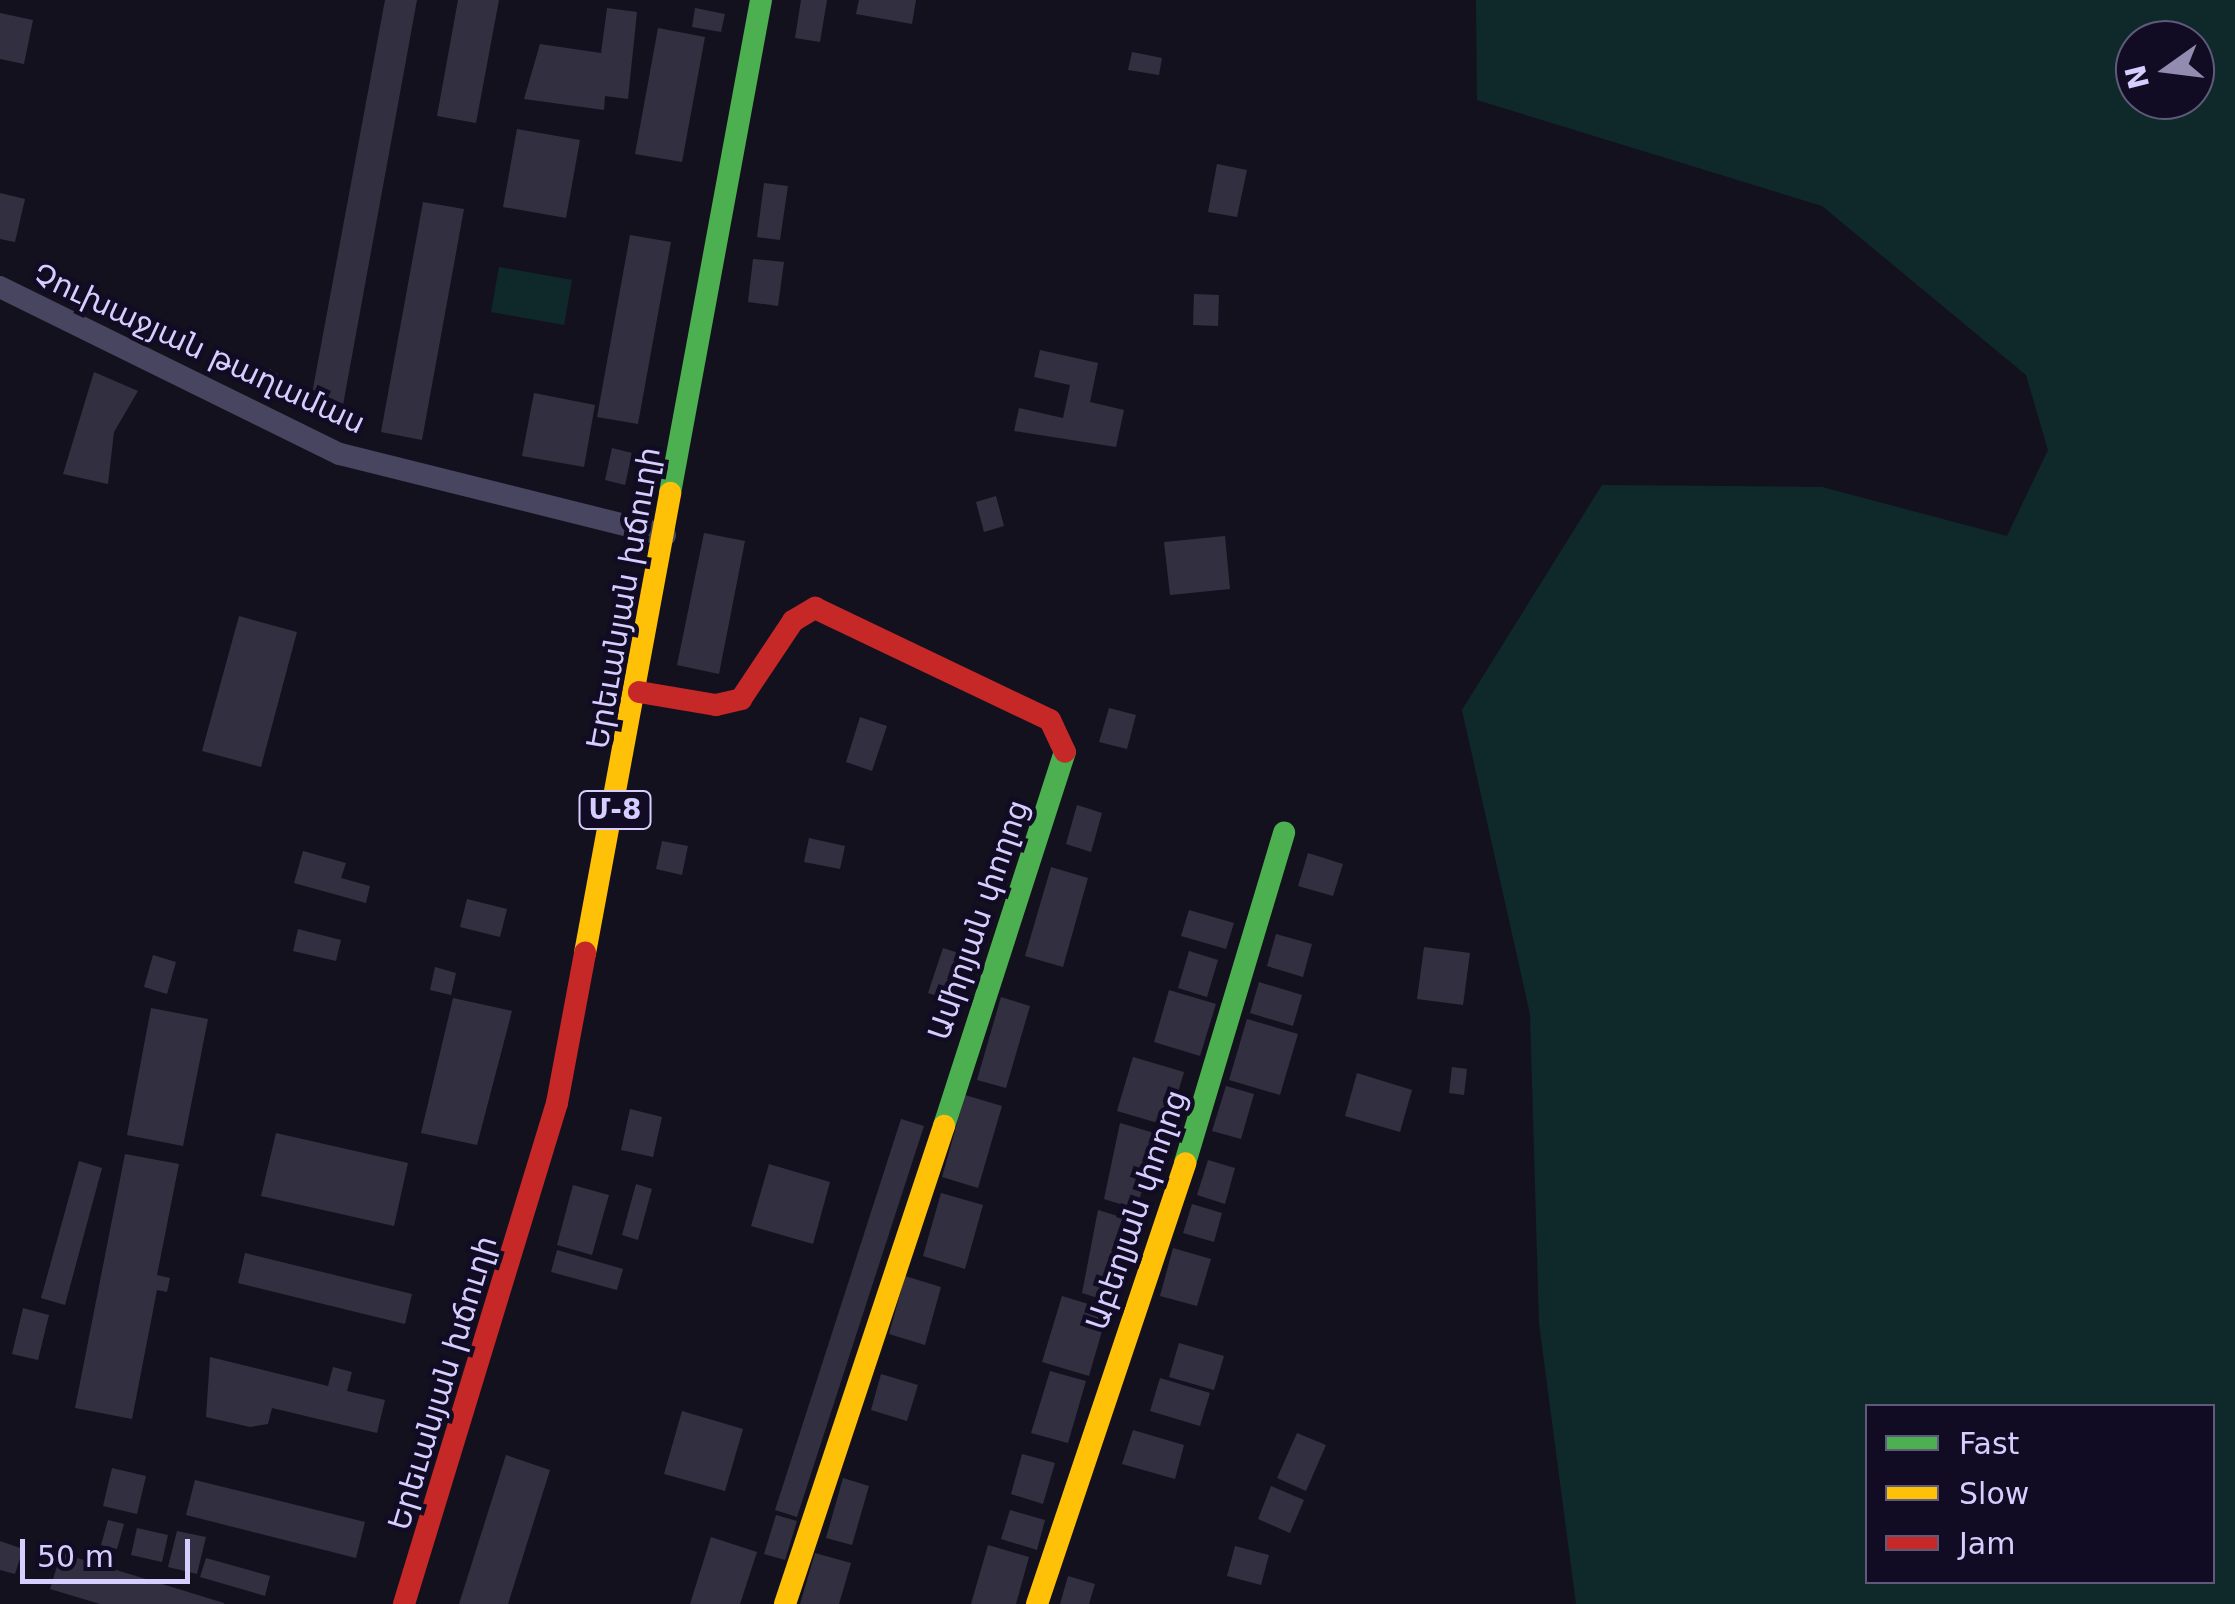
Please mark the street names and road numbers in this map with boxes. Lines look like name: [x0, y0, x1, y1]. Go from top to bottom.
street label: Չուխաջյան թաղամաս: [28, 256, 370, 442]
street label: Երեւանյան խճուղի: [580, 444, 668, 752]
road number: Մ-8: [578, 787, 652, 833]
street label: Ամիրյան փողոց: [921, 795, 1037, 1045]
street label: Աբեղյան փողոց: [1079, 1085, 1195, 1335]
street label: Երեւանյան խճուղի: [381, 1232, 505, 1534]

